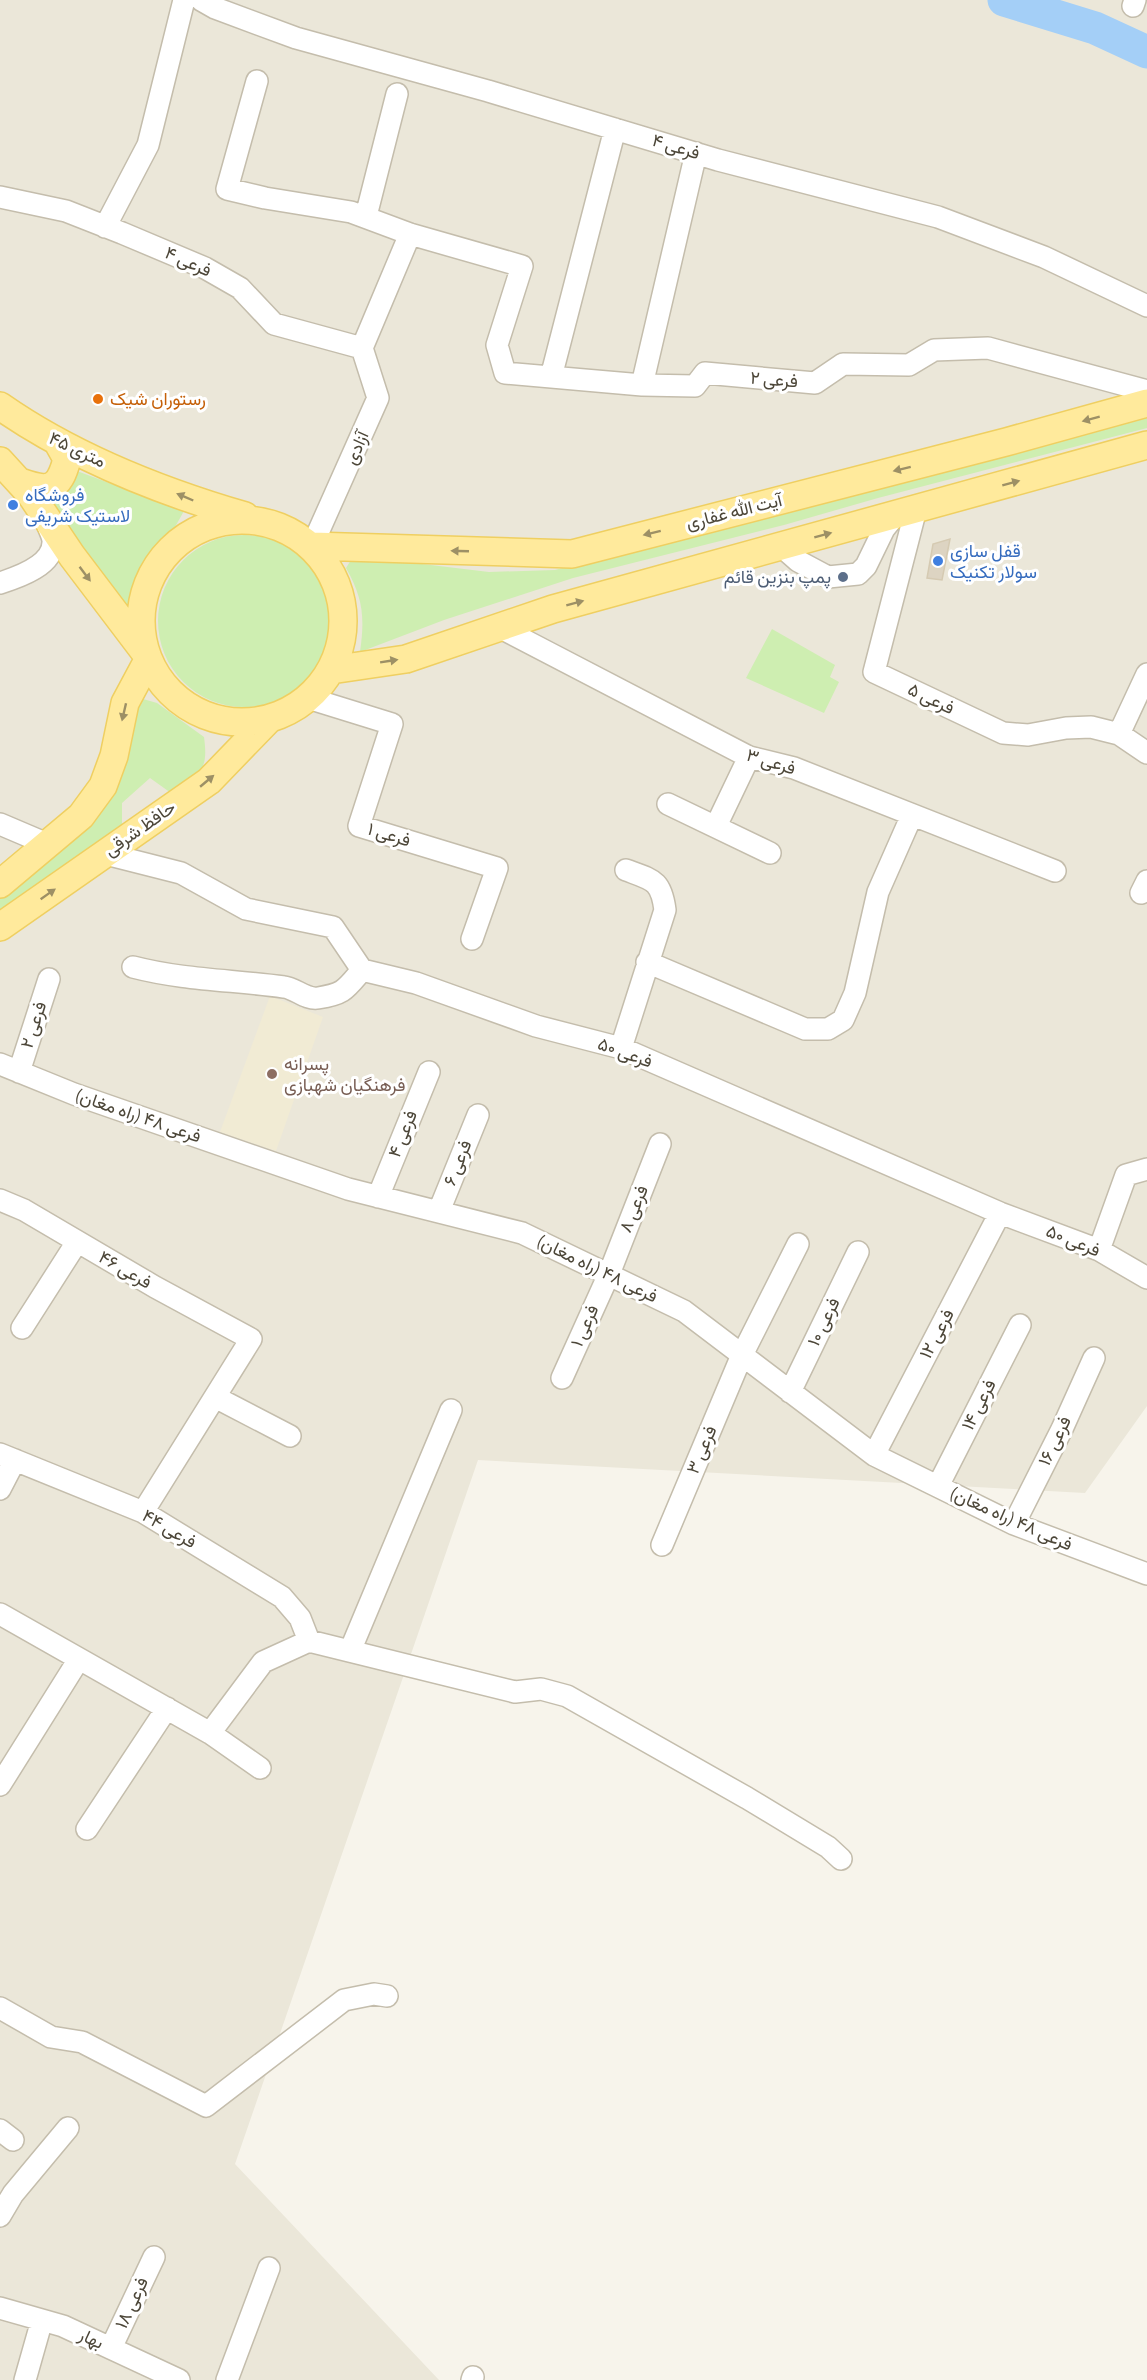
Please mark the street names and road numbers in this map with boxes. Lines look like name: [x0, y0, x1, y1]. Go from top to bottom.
street label: فرعی ۴: [649, 128, 703, 166]
street label: فرعی ۴: [161, 241, 215, 283]
street label: فرعی ۲: [749, 365, 799, 395]
street label: آزادی: [339, 425, 376, 469]
street label: ۴۵ متری: [44, 426, 110, 474]
street label: آیت الله غفاری: [683, 488, 786, 536]
street label: فرعی ۵: [903, 677, 959, 721]
street label: فرعی ۳: [743, 743, 799, 781]
street label: حافظ شرقی: [99, 795, 181, 863]
street label: فرعی ۱: [364, 817, 414, 853]
street label: فرعی ۲: [15, 998, 53, 1052]
street label: فرعی ۵۰: [594, 1032, 656, 1074]
street label: فرعی ۴۸ (راه مغان): [72, 1083, 204, 1149]
street label: فرعی ۴: [382, 1107, 424, 1161]
street label: فرعی ۶: [438, 1136, 478, 1190]
street label: فرعی ۸: [613, 1182, 655, 1236]
street label: فرعی ۵۰: [1042, 1219, 1104, 1263]
street label: فرعی ۴۸ (راه مغان): [532, 1229, 662, 1309]
street label: فرعی ۴۶: [94, 1245, 156, 1295]
street label: فرعی ۱۰: [802, 1293, 846, 1351]
street label: فرعی ۱: [565, 1301, 605, 1351]
street label: فرعی ۱۲: [914, 1305, 960, 1363]
street label: فرعی ۱۴: [956, 1375, 1002, 1435]
street label: فرعی ۱۶: [1032, 1412, 1078, 1470]
street label: فرعی ۳: [681, 1422, 723, 1478]
street label: فرعی ۴۸ (راه مغان): [946, 1481, 1076, 1557]
street label: فرعی ۴۴: [137, 1503, 201, 1555]
street label: فرعی ۱۸: [109, 2273, 155, 2333]
street label: بهار: [73, 2322, 108, 2356]

